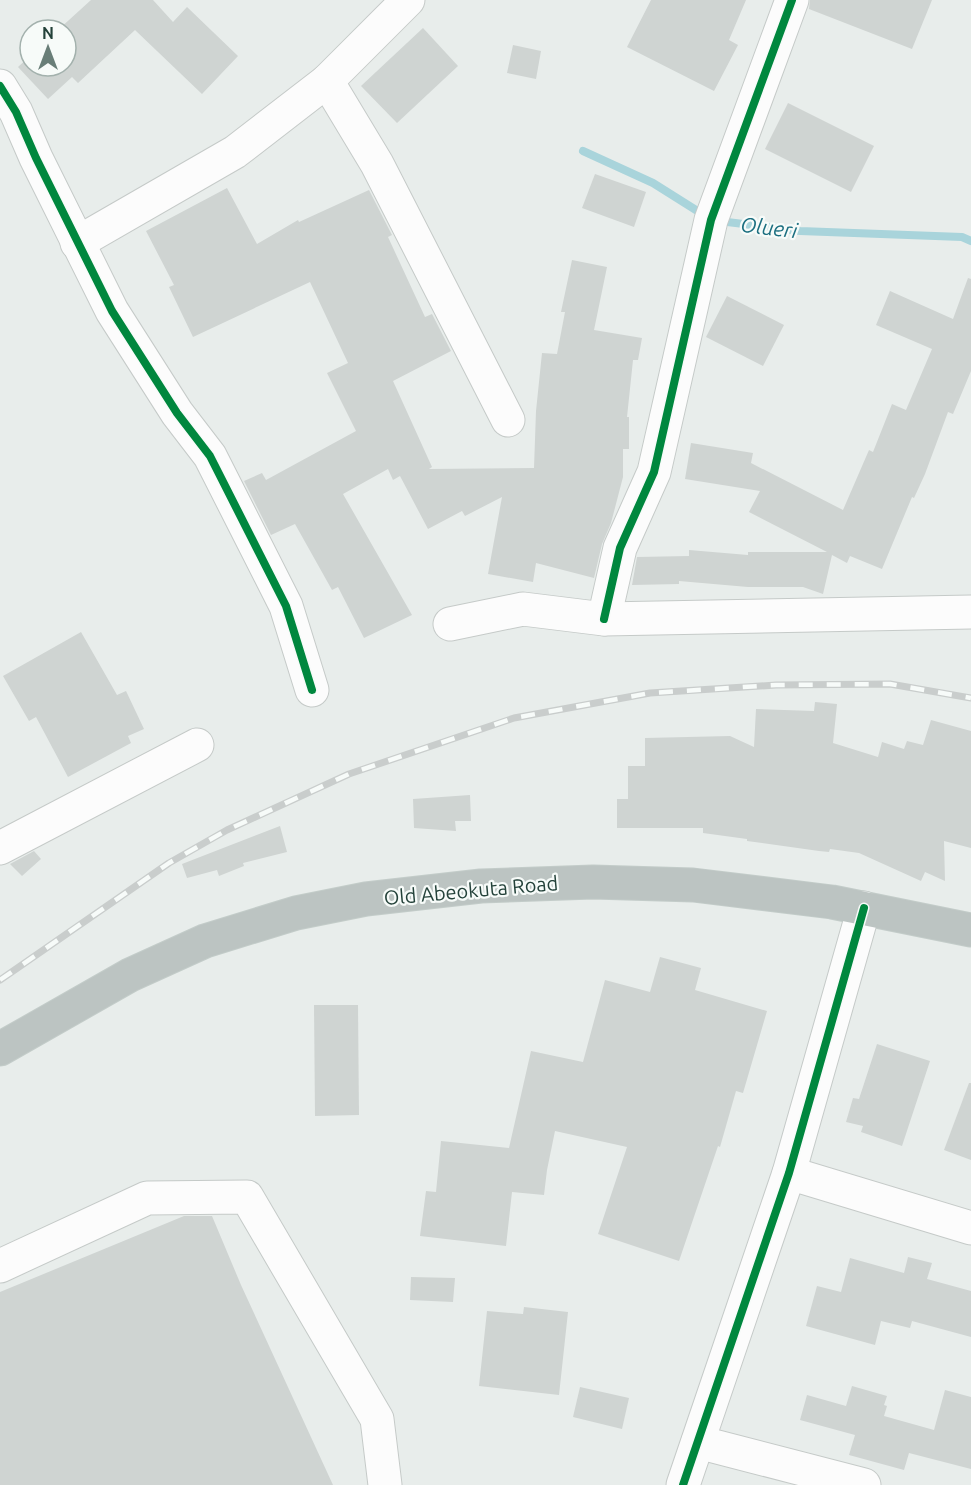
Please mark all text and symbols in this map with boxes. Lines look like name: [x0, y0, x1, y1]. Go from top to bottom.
north arrow: [18, 18, 78, 78]
text: N: [42, 24, 54, 42]
water label: Olueri: [739, 212, 800, 242]
street label: Old Abeokuta Road: [383, 871, 559, 909]

